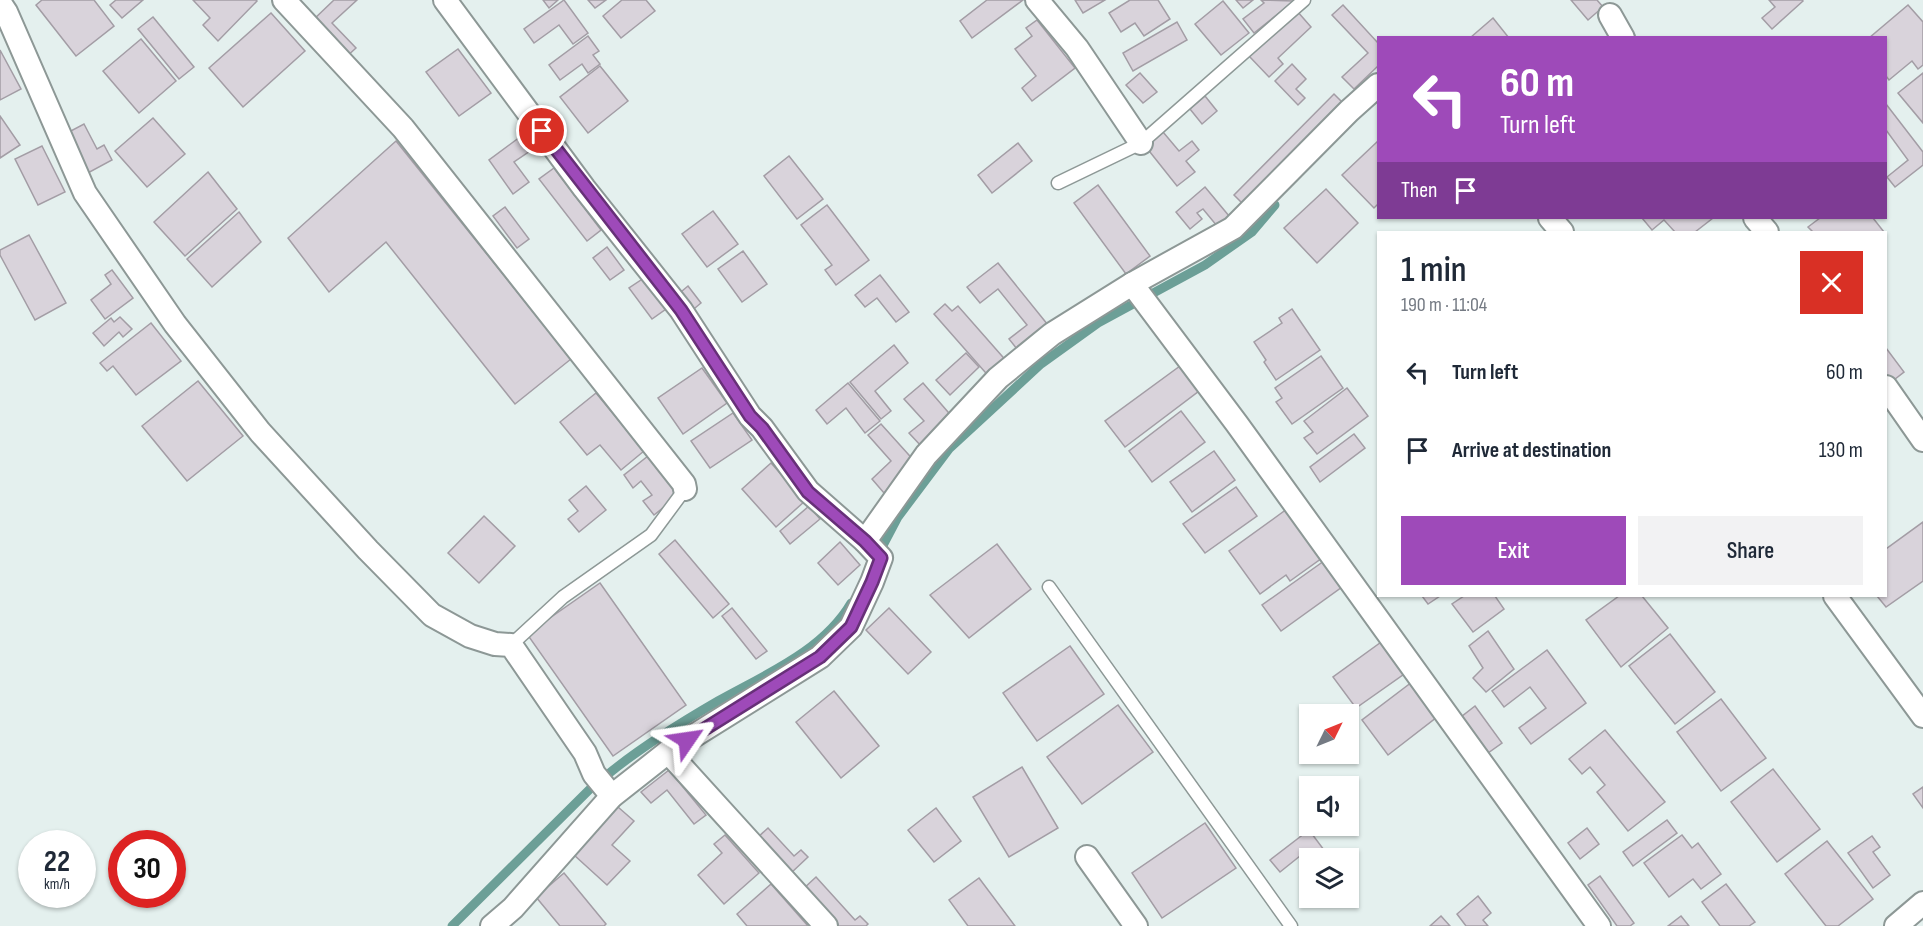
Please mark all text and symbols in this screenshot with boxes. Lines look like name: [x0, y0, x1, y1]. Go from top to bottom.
text: 60 m: [1500, 58, 1574, 109]
icon: left: [1401, 60, 1479, 138]
pin: [516, 105, 567, 156]
text: Turn left: [1500, 109, 1576, 141]
icon: arrive: [525, 114, 558, 147]
icon: arrive: [1449, 174, 1482, 207]
text: Then: [1401, 177, 1437, 204]
text: 1 min: [1401, 249, 1466, 292]
button: close: [1800, 251, 1863, 314]
text: 190 m · 11:04: [1401, 293, 1487, 317]
icon: left: [1401, 356, 1434, 389]
text: Turn left: [1452, 359, 1518, 386]
text: 60 m: [1826, 359, 1863, 386]
icon: arrive: [1401, 434, 1434, 467]
text: Arrive at destination: [1452, 437, 1611, 464]
text: 130 m: [1819, 437, 1863, 464]
button: Exit: [1401, 516, 1626, 585]
button: Share: [1638, 516, 1863, 585]
north arrow: [1299, 704, 1359, 764]
map controls: [1299, 704, 1359, 908]
position arrow: [655, 708, 719, 772]
button: sound: [1299, 776, 1359, 836]
speed limit sign: 30: [108, 830, 186, 908]
text: 22: [44, 844, 70, 880]
button: layers: [1299, 848, 1359, 908]
text: km/h: [44, 875, 70, 894]

